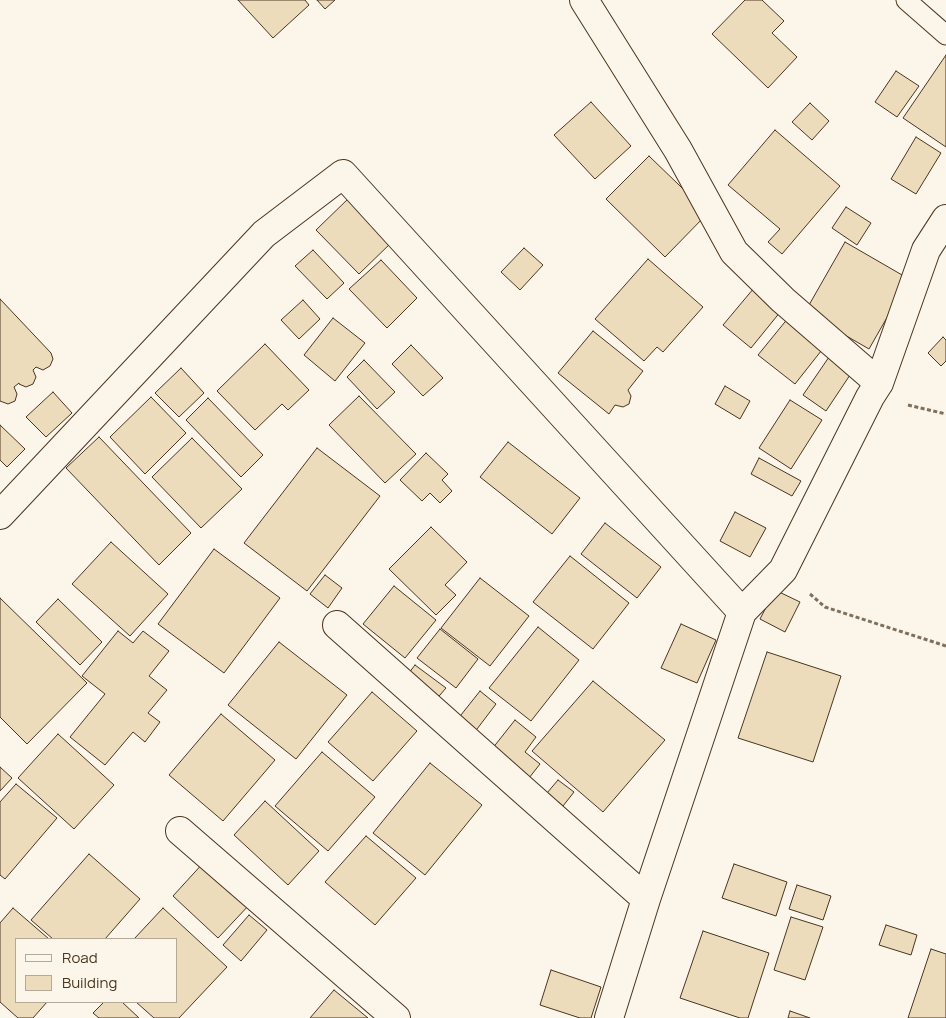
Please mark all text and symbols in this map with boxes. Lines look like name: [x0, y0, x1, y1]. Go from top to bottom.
legend: [15, 938, 178, 1003]
text: Road: [62, 947, 98, 968]
text: Building: [62, 972, 117, 993]

